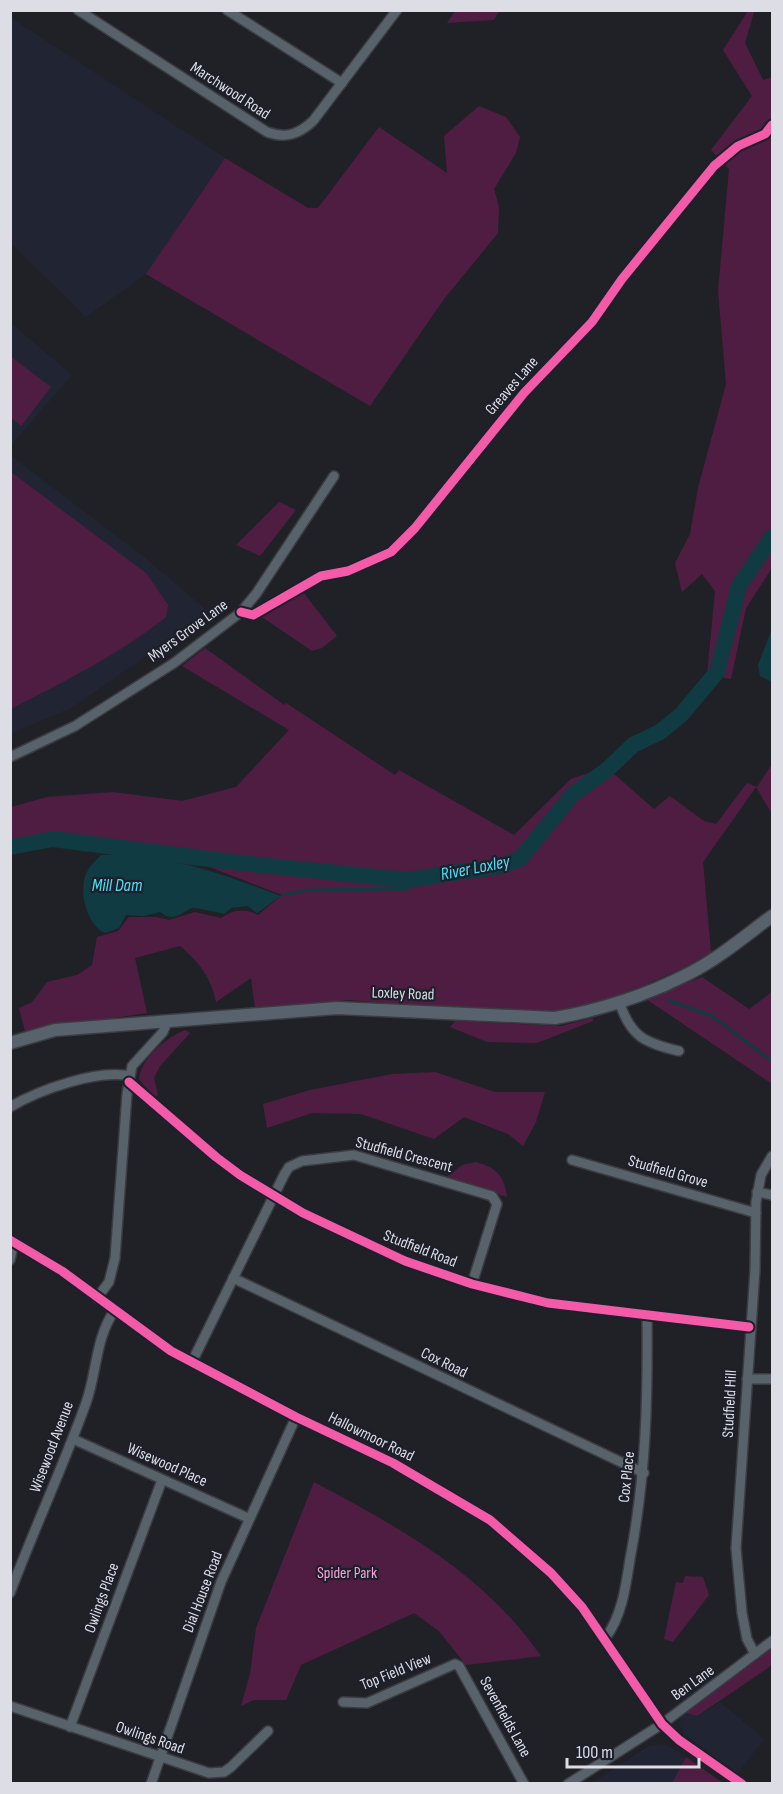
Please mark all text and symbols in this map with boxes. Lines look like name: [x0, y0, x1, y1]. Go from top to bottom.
street label: Marchwood Road: [187, 58, 273, 124]
street label: Greaves Lane: [482, 353, 542, 419]
street label: Myers Grove Lane: [144, 596, 232, 666]
water label: River Loxley: [439, 851, 513, 885]
water label: Mill Dam: [92, 875, 142, 896]
street label: Loxley Road: [371, 983, 435, 1005]
street label: Studfield Crescent: [353, 1133, 455, 1177]
street label: Studfield Grove: [626, 1152, 710, 1192]
street label: Studfield Road: [380, 1226, 460, 1272]
street label: Cox Road: [418, 1344, 470, 1382]
street label: Studfield Hill: [719, 1370, 741, 1438]
street label: Wisewood Avenue: [26, 1399, 78, 1495]
street label: Hallowmoor Road: [325, 1408, 417, 1466]
street label: Wisewood Place: [124, 1439, 210, 1491]
street label: Cox Place: [615, 1450, 639, 1504]
street label: Dial House Road: [179, 1549, 227, 1635]
street label: Owlings Place: [81, 1560, 123, 1636]
park label: Spider Park: [317, 1564, 377, 1583]
street label: Top Field View: [358, 1649, 434, 1695]
street label: Ben Lane: [668, 1661, 718, 1705]
street label: Sevenfields Lane: [475, 1673, 535, 1761]
street label: Owlings Road: [113, 1717, 187, 1759]
scale bar: [567, 1731, 699, 1769]
text: 100 m: [576, 1742, 613, 1763]

